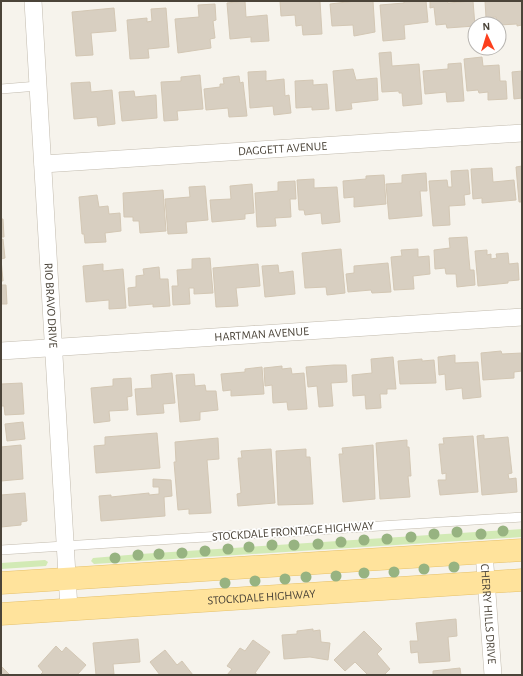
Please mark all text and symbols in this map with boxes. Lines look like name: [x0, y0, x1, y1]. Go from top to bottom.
north arrow: [467, 16, 507, 56]
text: N: [482, 21, 491, 32]
street label: DAGGETT AVENUE: [238, 140, 328, 157]
street label: RIO BRAVO DRIVE: [43, 263, 60, 349]
street label: HARTMAN AVENUE: [214, 325, 309, 343]
street label: STOCKDALE FRONTAGE HIGHWAY: [212, 519, 375, 543]
street label: CHERRY HILLS DRIVE: [479, 563, 498, 665]
street label: STOCKDALE HIGHWAY: [207, 587, 317, 607]

